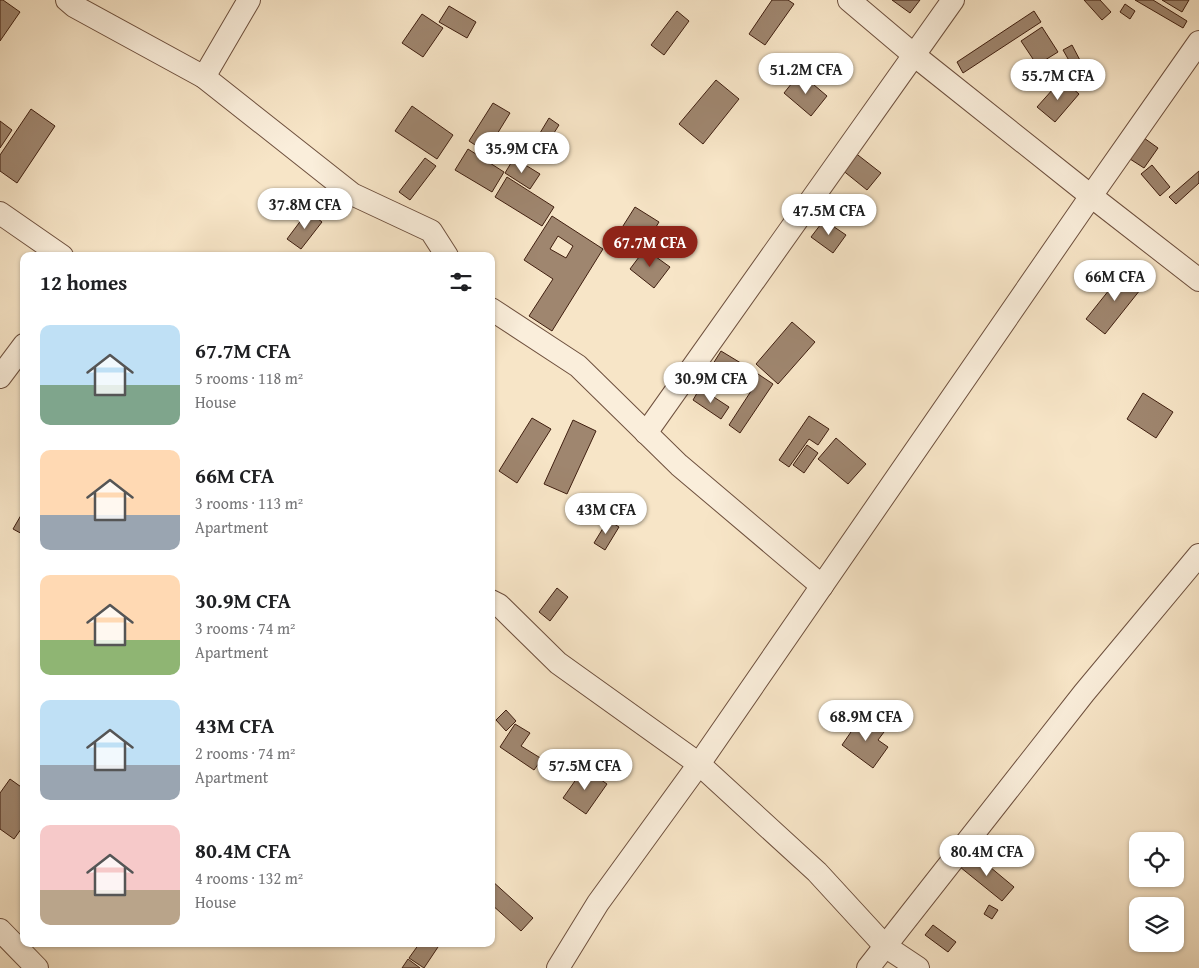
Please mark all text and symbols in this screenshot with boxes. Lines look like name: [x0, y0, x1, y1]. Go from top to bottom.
pin: 51.2M CFA: [749, 52, 863, 95]
text: 51.2M CFA: [769, 57, 843, 81]
pin: 55.7M CFA: [1001, 58, 1115, 101]
text: 55.7M CFA: [1021, 63, 1095, 87]
pin: 35.9M CFA: [465, 132, 579, 174]
text: 35.9M CFA: [485, 136, 559, 160]
pin: 37.8M CFA: [248, 188, 362, 230]
text: 37.8M CFA: [268, 192, 342, 216]
pin: 47.5M CFA: [772, 194, 886, 236]
text: 47.5M CFA: [792, 198, 866, 222]
pin: 67.7M CFA: [593, 226, 707, 268]
text: 67.7M CFA: [613, 230, 687, 254]
pin: 66M CFA: [1069, 260, 1161, 302]
text: 66M CFA: [1085, 264, 1145, 288]
text: 12 homes: [40, 267, 127, 298]
icon: filters: [447, 268, 475, 296]
text: 67.7M CFA: [195, 335, 291, 366]
icon: home: [80, 345, 140, 405]
pin: 30.9M CFA: [654, 362, 768, 404]
text: 5 rooms · 118 m²: [195, 366, 303, 390]
text: 30.9M CFA: [674, 366, 748, 390]
text: House: [195, 390, 236, 414]
text: 66M CFA: [195, 460, 274, 491]
icon: home: [80, 470, 140, 530]
text: 3 rooms · 113 m²: [195, 491, 303, 515]
pin: 43M CFA: [560, 492, 652, 535]
text: 43M CFA: [576, 497, 636, 521]
text: Apartment: [195, 515, 268, 539]
text: 30.9M CFA: [195, 585, 291, 616]
icon: home: [80, 595, 140, 655]
text: 3 rooms · 74 m²: [195, 616, 295, 640]
text: Apartment: [195, 640, 268, 664]
pin: 68.9M CFA: [809, 700, 923, 742]
text: 68.9M CFA: [829, 704, 903, 728]
text: 43M CFA: [195, 710, 274, 741]
icon: home: [80, 720, 140, 780]
text: 2 rooms · 74 m²: [195, 741, 295, 765]
pin: 57.5M CFA: [528, 748, 642, 791]
text: 57.5M CFA: [548, 753, 622, 777]
text: Apartment: [195, 765, 268, 789]
map controls: [1129, 832, 1184, 952]
button: locate: [1129, 832, 1184, 887]
pin: 80.4M CFA: [930, 834, 1044, 877]
text: 80.4M CFA: [195, 835, 291, 866]
text: 80.4M CFA: [950, 839, 1024, 863]
icon: home: [80, 845, 140, 905]
text: 4 rooms · 132 m²: [195, 866, 303, 890]
text: House: [195, 890, 236, 914]
button: layers: [1129, 897, 1184, 952]

